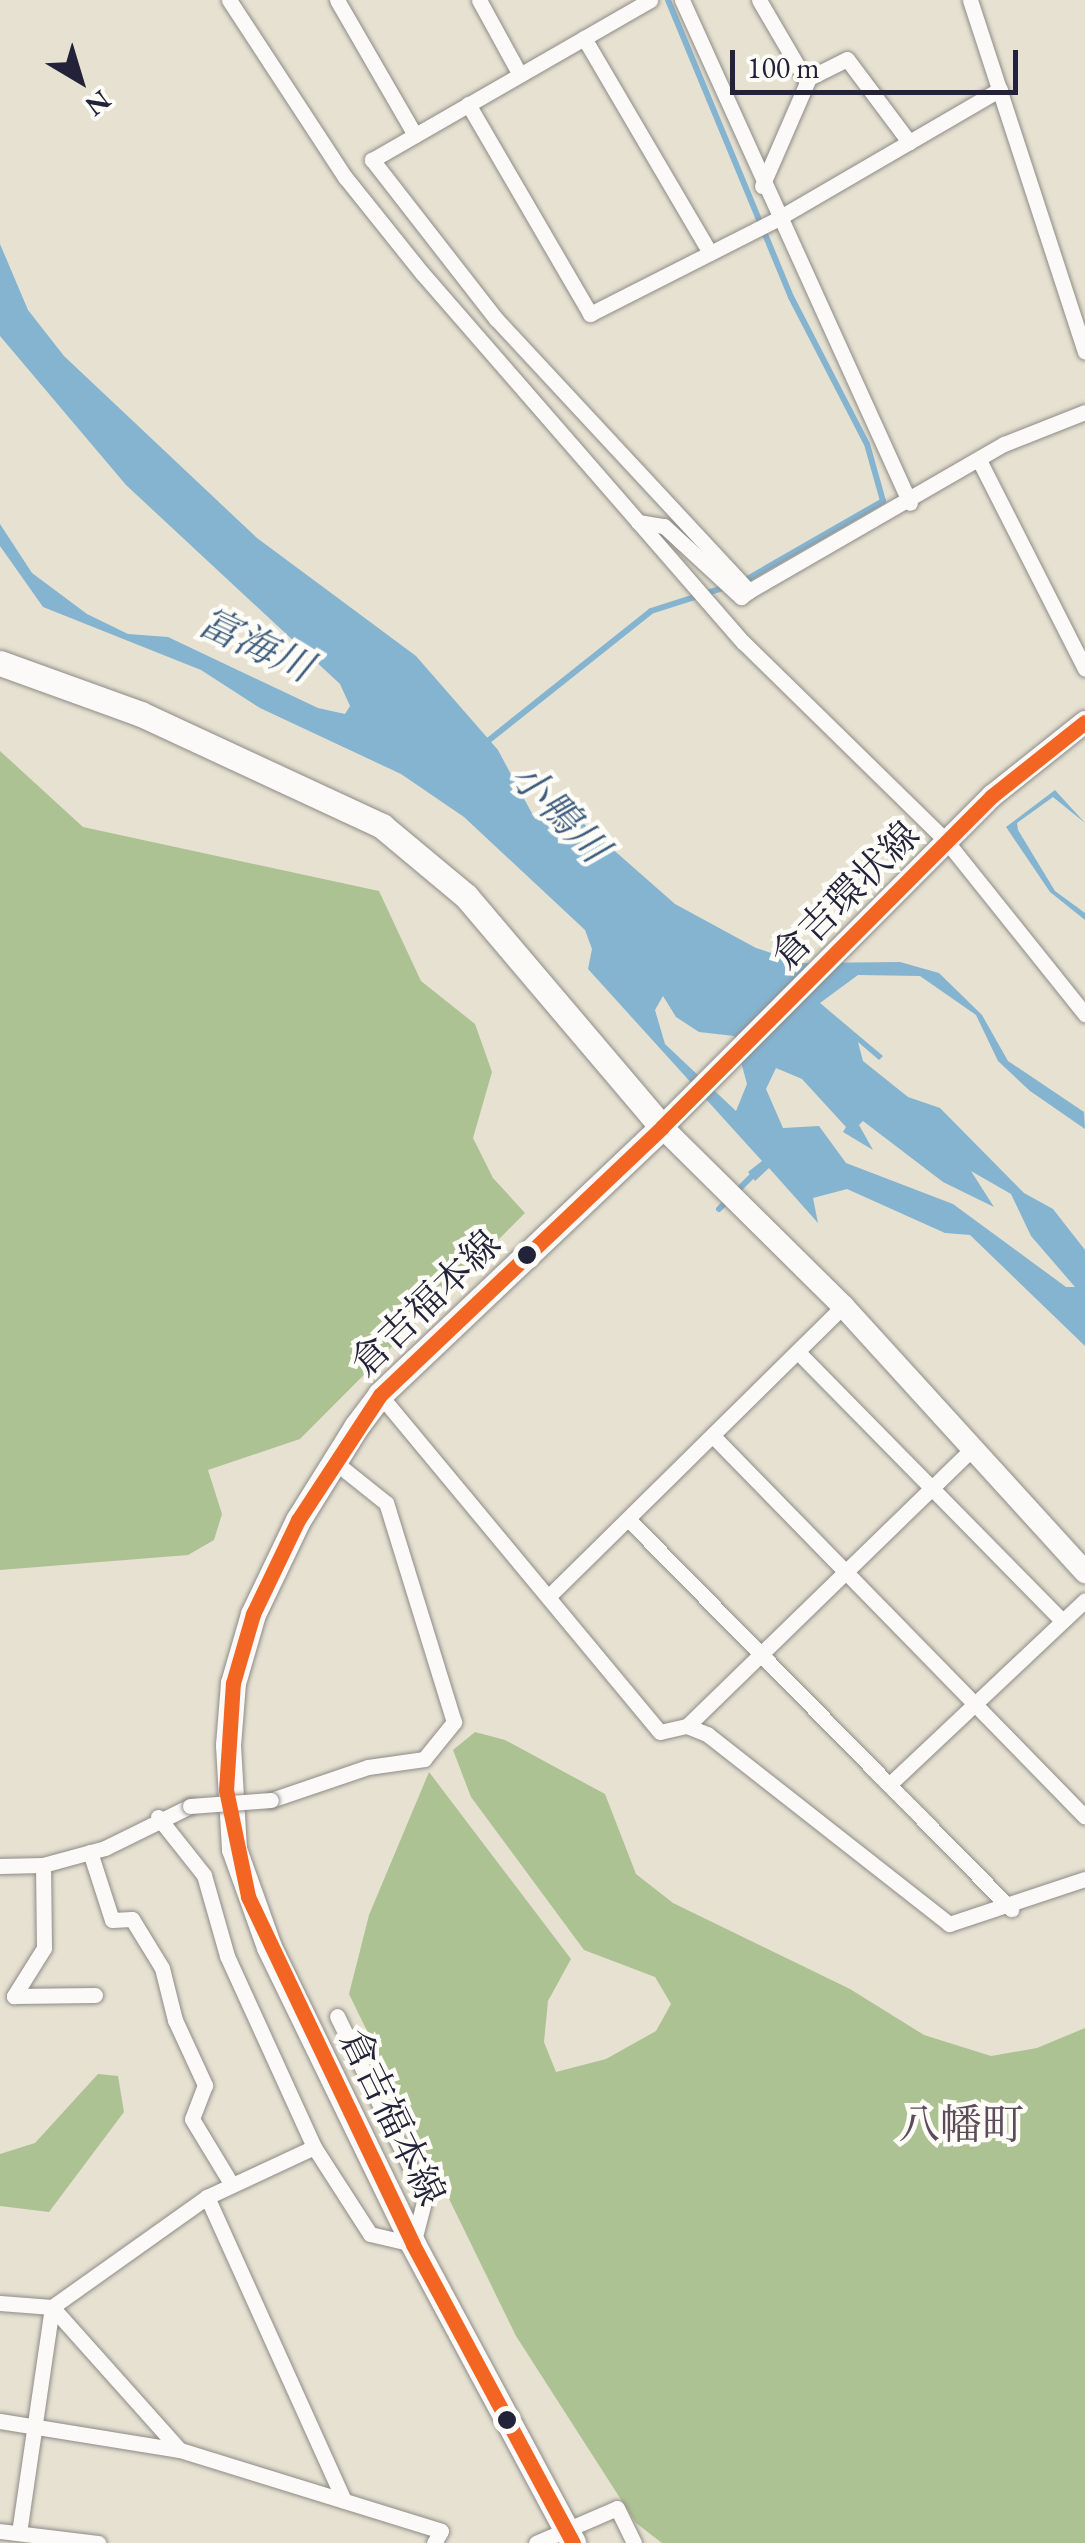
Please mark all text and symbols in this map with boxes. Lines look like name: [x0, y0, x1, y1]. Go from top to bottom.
north arrow: [30, 30, 130, 130]
scale bar: [735, 30, 1022, 92]
text: 100 m: [747, 48, 820, 87]
text: N: [78, 82, 118, 125]
water label: 富海川: [191, 597, 321, 691]
water label: 小鴨川: [501, 752, 619, 872]
street label: 倉吉環状線: [762, 812, 928, 978]
street label: 倉吉福本線: [341, 1221, 509, 1385]
unlabelled marker: [517, 1245, 537, 1265]
street label: 倉吉福本線: [331, 2022, 455, 2212]
district label: 八幡町: [898, 2100, 1024, 2150]
unlabelled marker: [497, 2410, 517, 2430]

